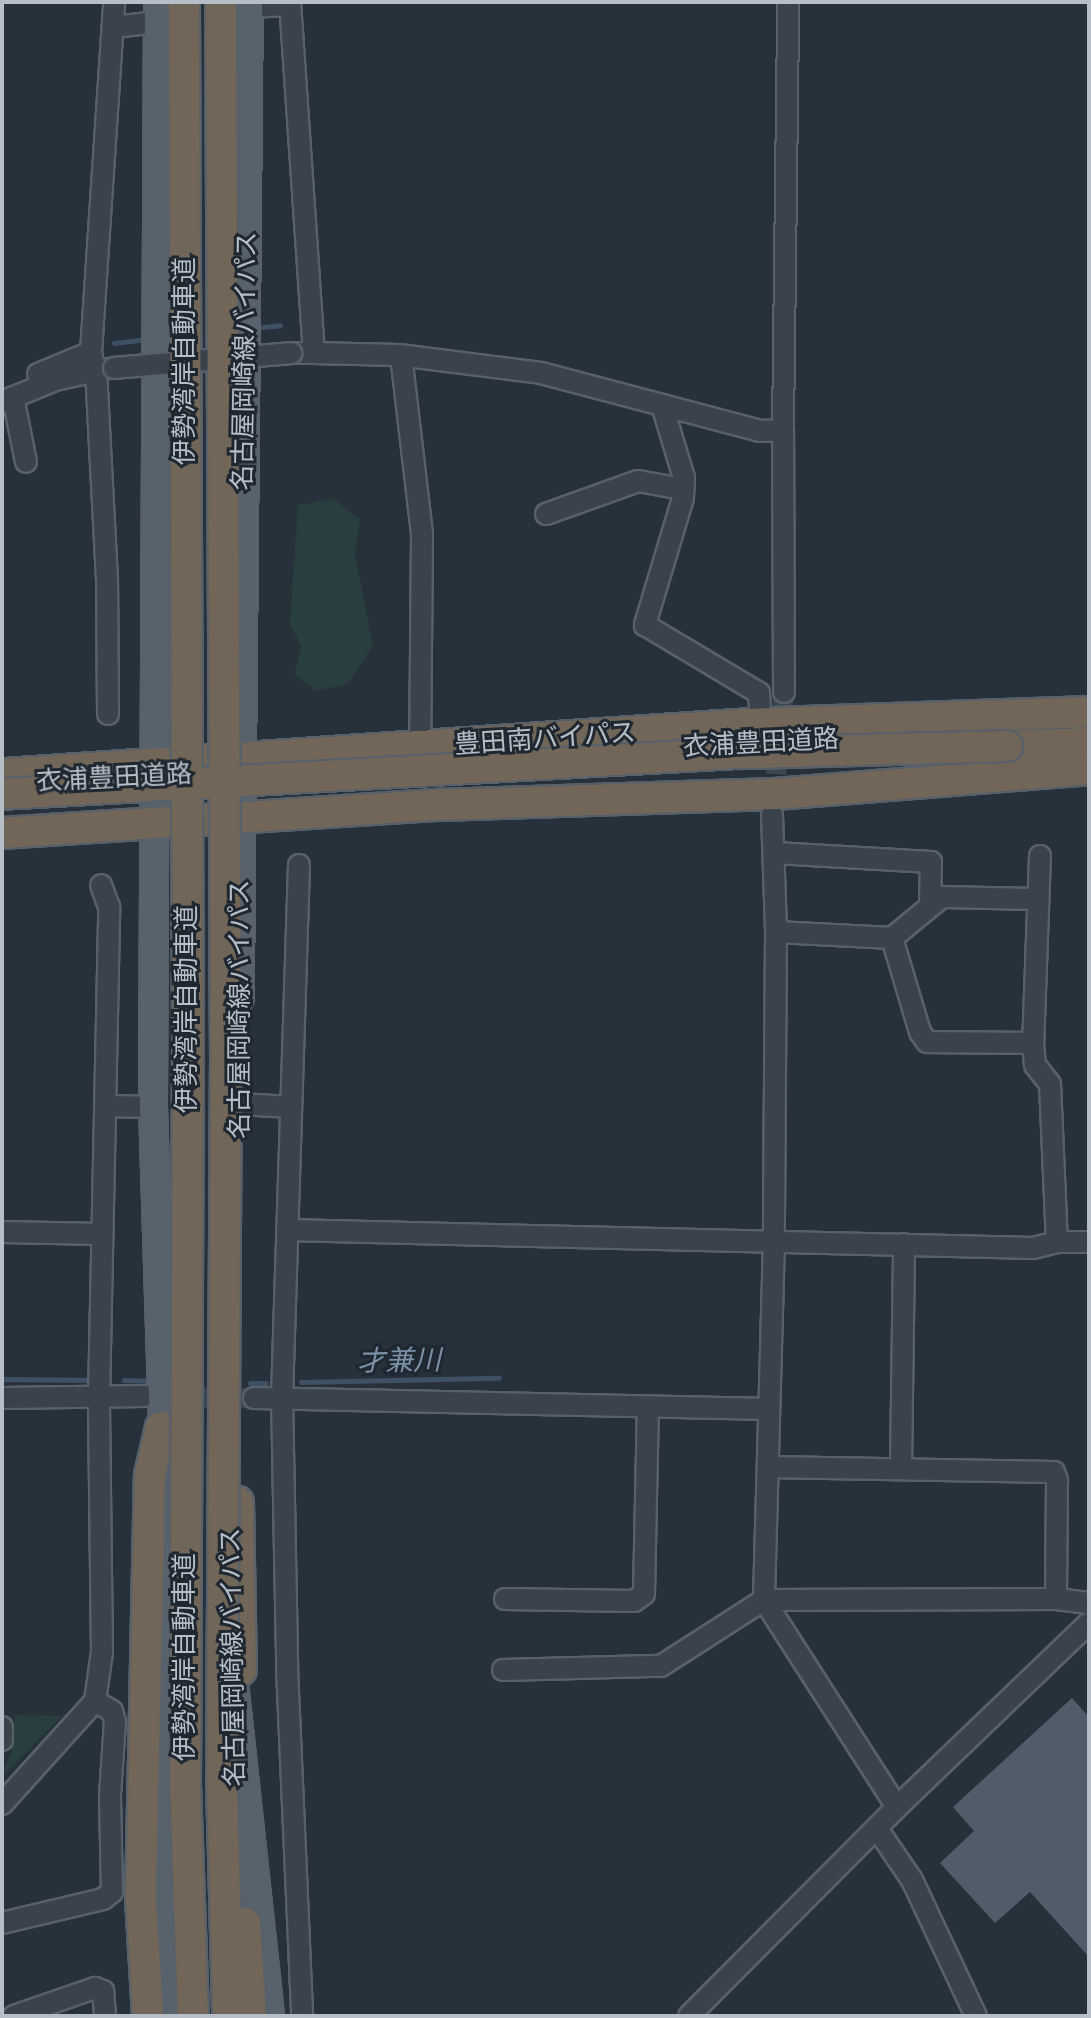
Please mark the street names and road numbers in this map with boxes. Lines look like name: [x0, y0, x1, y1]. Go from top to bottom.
street label: 名古屋岡崎線バイパス: [227, 231, 263, 491]
street label: 伊勢湾岸自動車道: [169, 257, 201, 465]
street label: 豊田南バイパス: [453, 717, 637, 761]
street label: 衣浦豊田道路: [682, 723, 840, 763]
street label: 衣浦豊田道路: [35, 758, 193, 798]
street label: 名古屋岡崎線バイパス: [224, 879, 256, 1139]
street label: 伊勢湾岸自動車道: [171, 905, 203, 1113]
street label: 名古屋岡崎線バイパス: [215, 1527, 251, 1787]
street label: 伊勢湾岸自動車道: [169, 1553, 201, 1761]

